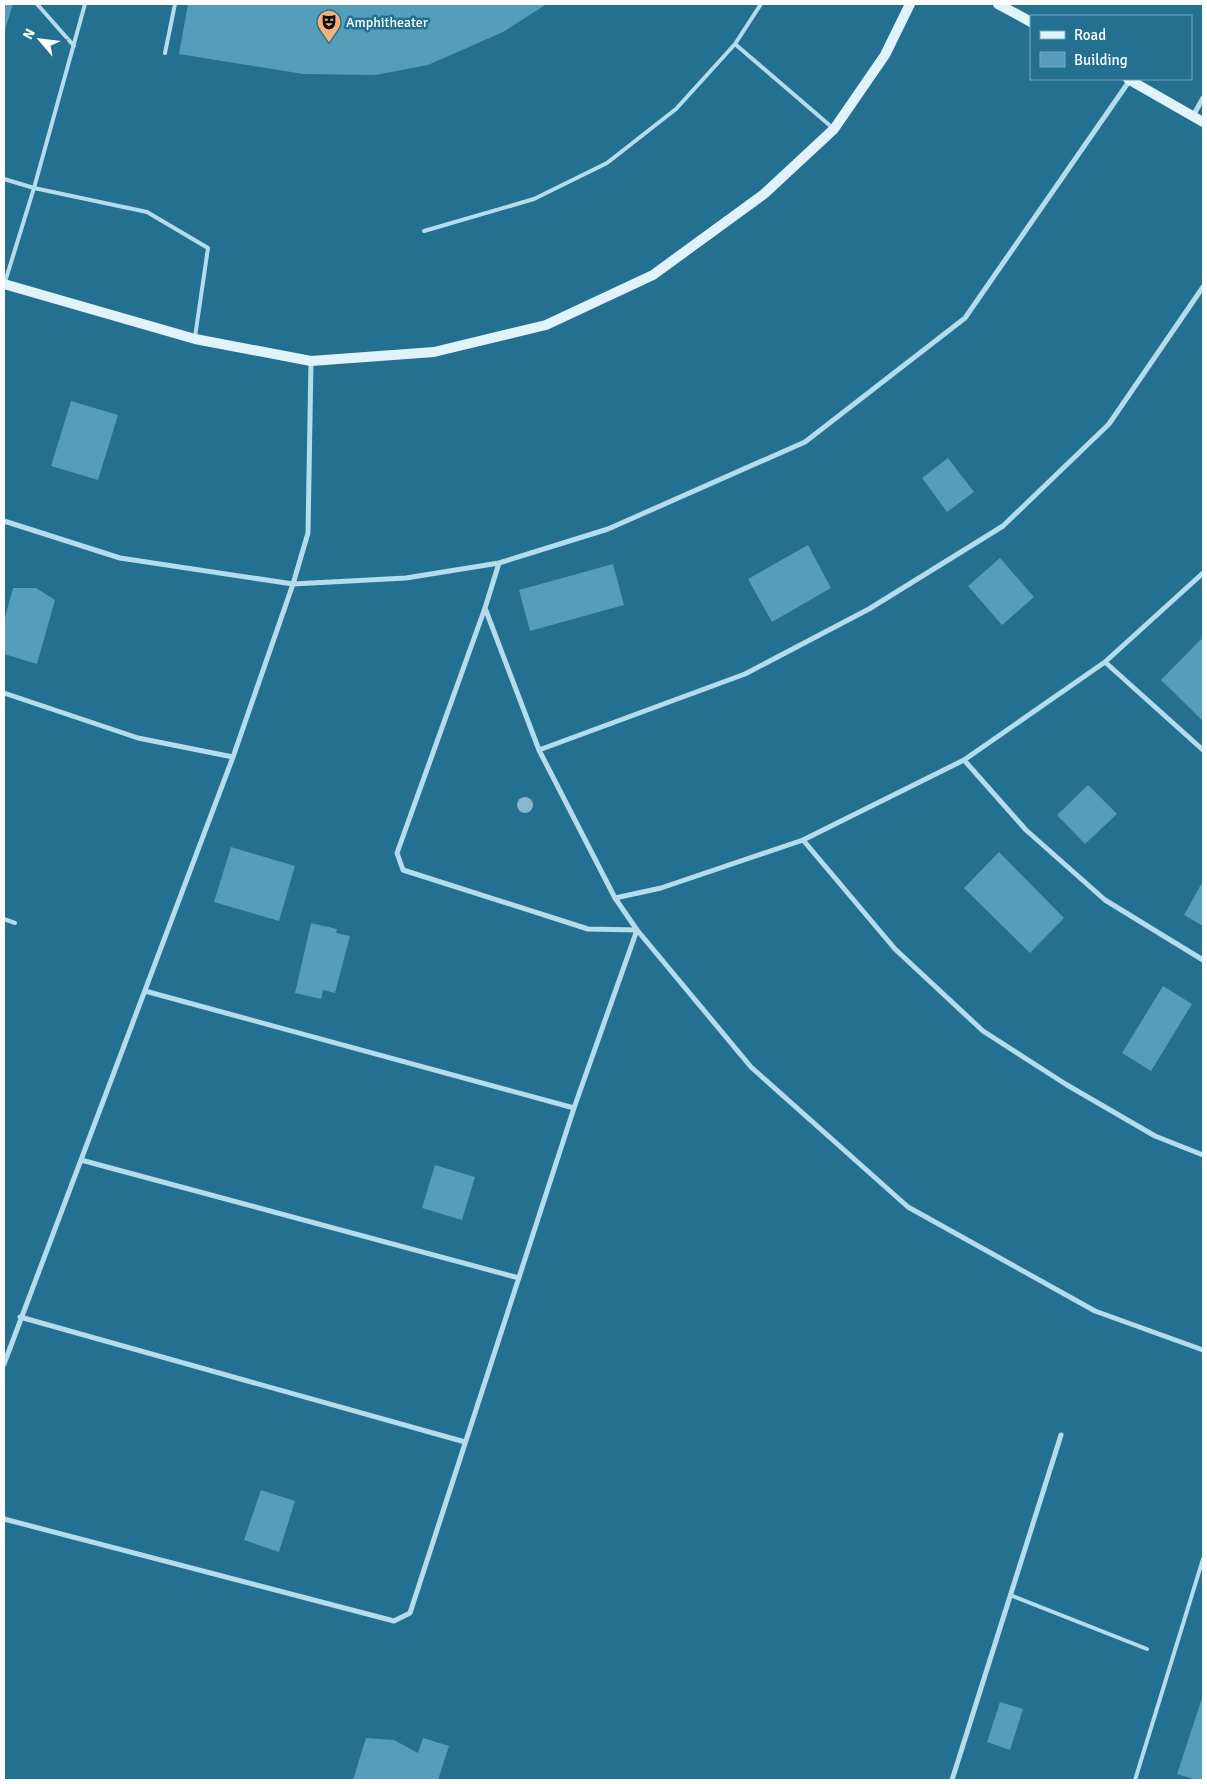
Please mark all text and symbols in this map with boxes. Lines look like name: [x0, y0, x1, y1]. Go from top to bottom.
theatre icon: Amphitheater: [316, 9, 342, 43]
place label: Amphitheater: [346, 14, 429, 31]
north arrow: [15, 15, 65, 65]
legend: [1030, 15, 1192, 80]
text: N: [19, 26, 39, 42]
text: Road: [1074, 26, 1106, 44]
text: Building: [1074, 51, 1128, 69]

